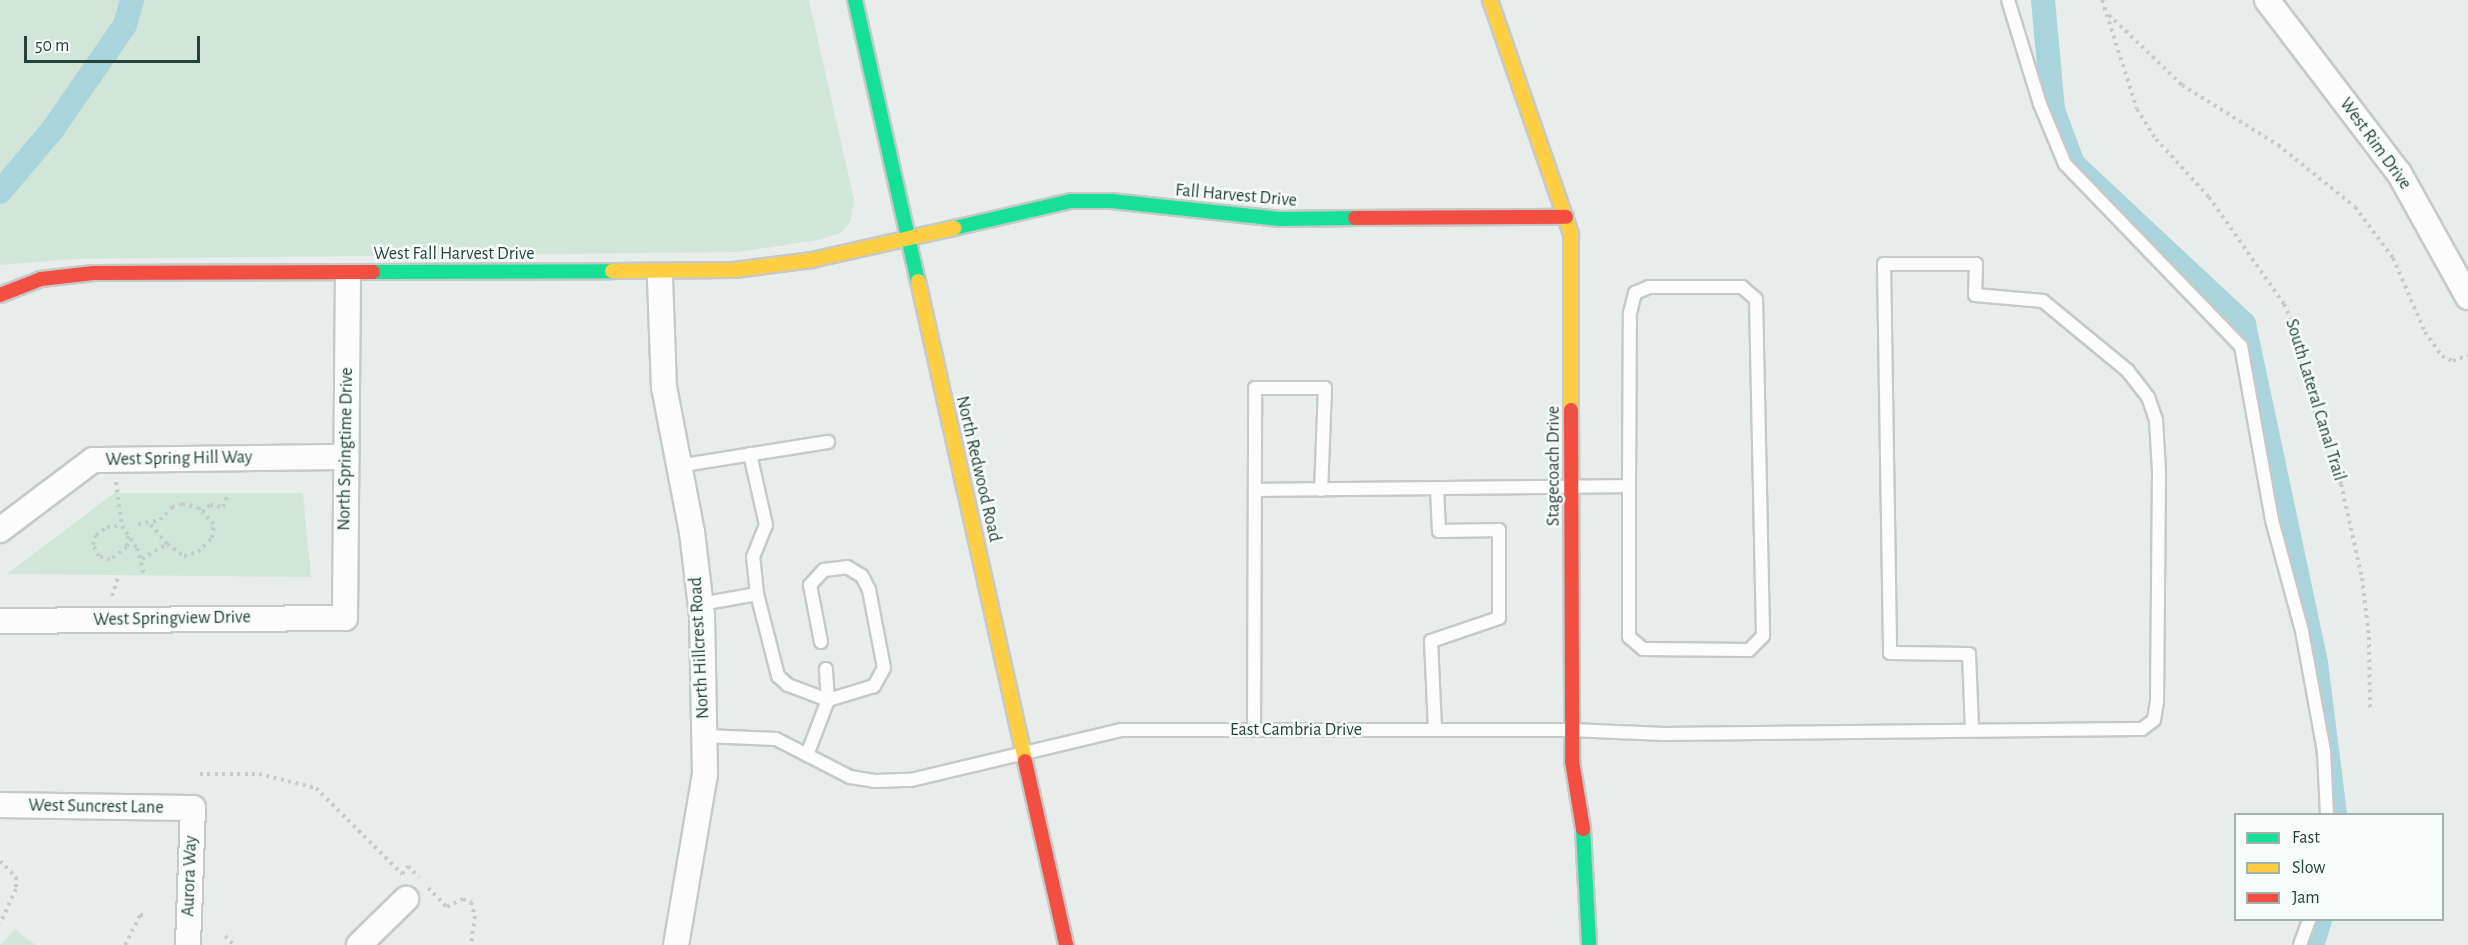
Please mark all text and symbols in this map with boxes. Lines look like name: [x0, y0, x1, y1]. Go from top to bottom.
scale bar: [27, 24, 202, 62]
text: 50 m: [35, 37, 69, 55]
street label: West Rim Drive: [2334, 94, 2416, 194]
street label: Fall Harvest Drive: [1174, 180, 1298, 212]
street label: West Fall Harvest Drive: [373, 243, 535, 265]
street label: South Lateral Canal Trail: [2280, 316, 2350, 484]
street label: North Springtime Drive: [334, 367, 358, 531]
street label: North Redwood Road: [951, 394, 1005, 544]
street label: Stagecoach Drive: [1543, 406, 1565, 526]
street label: West Spring Hill Way: [105, 447, 253, 471]
street label: North Hillcrest Road: [685, 576, 715, 720]
street label: West Springview Drive: [93, 607, 251, 631]
street label: East Cambria Drive: [1230, 719, 1362, 741]
street label: West Suncrest Lane: [28, 795, 164, 819]
legend: [2234, 813, 2444, 921]
text: Fast: [2292, 829, 2320, 847]
street label: Aurora Way: [178, 835, 202, 917]
text: Slow: [2292, 859, 2325, 877]
text: Jam: [2292, 889, 2320, 907]

